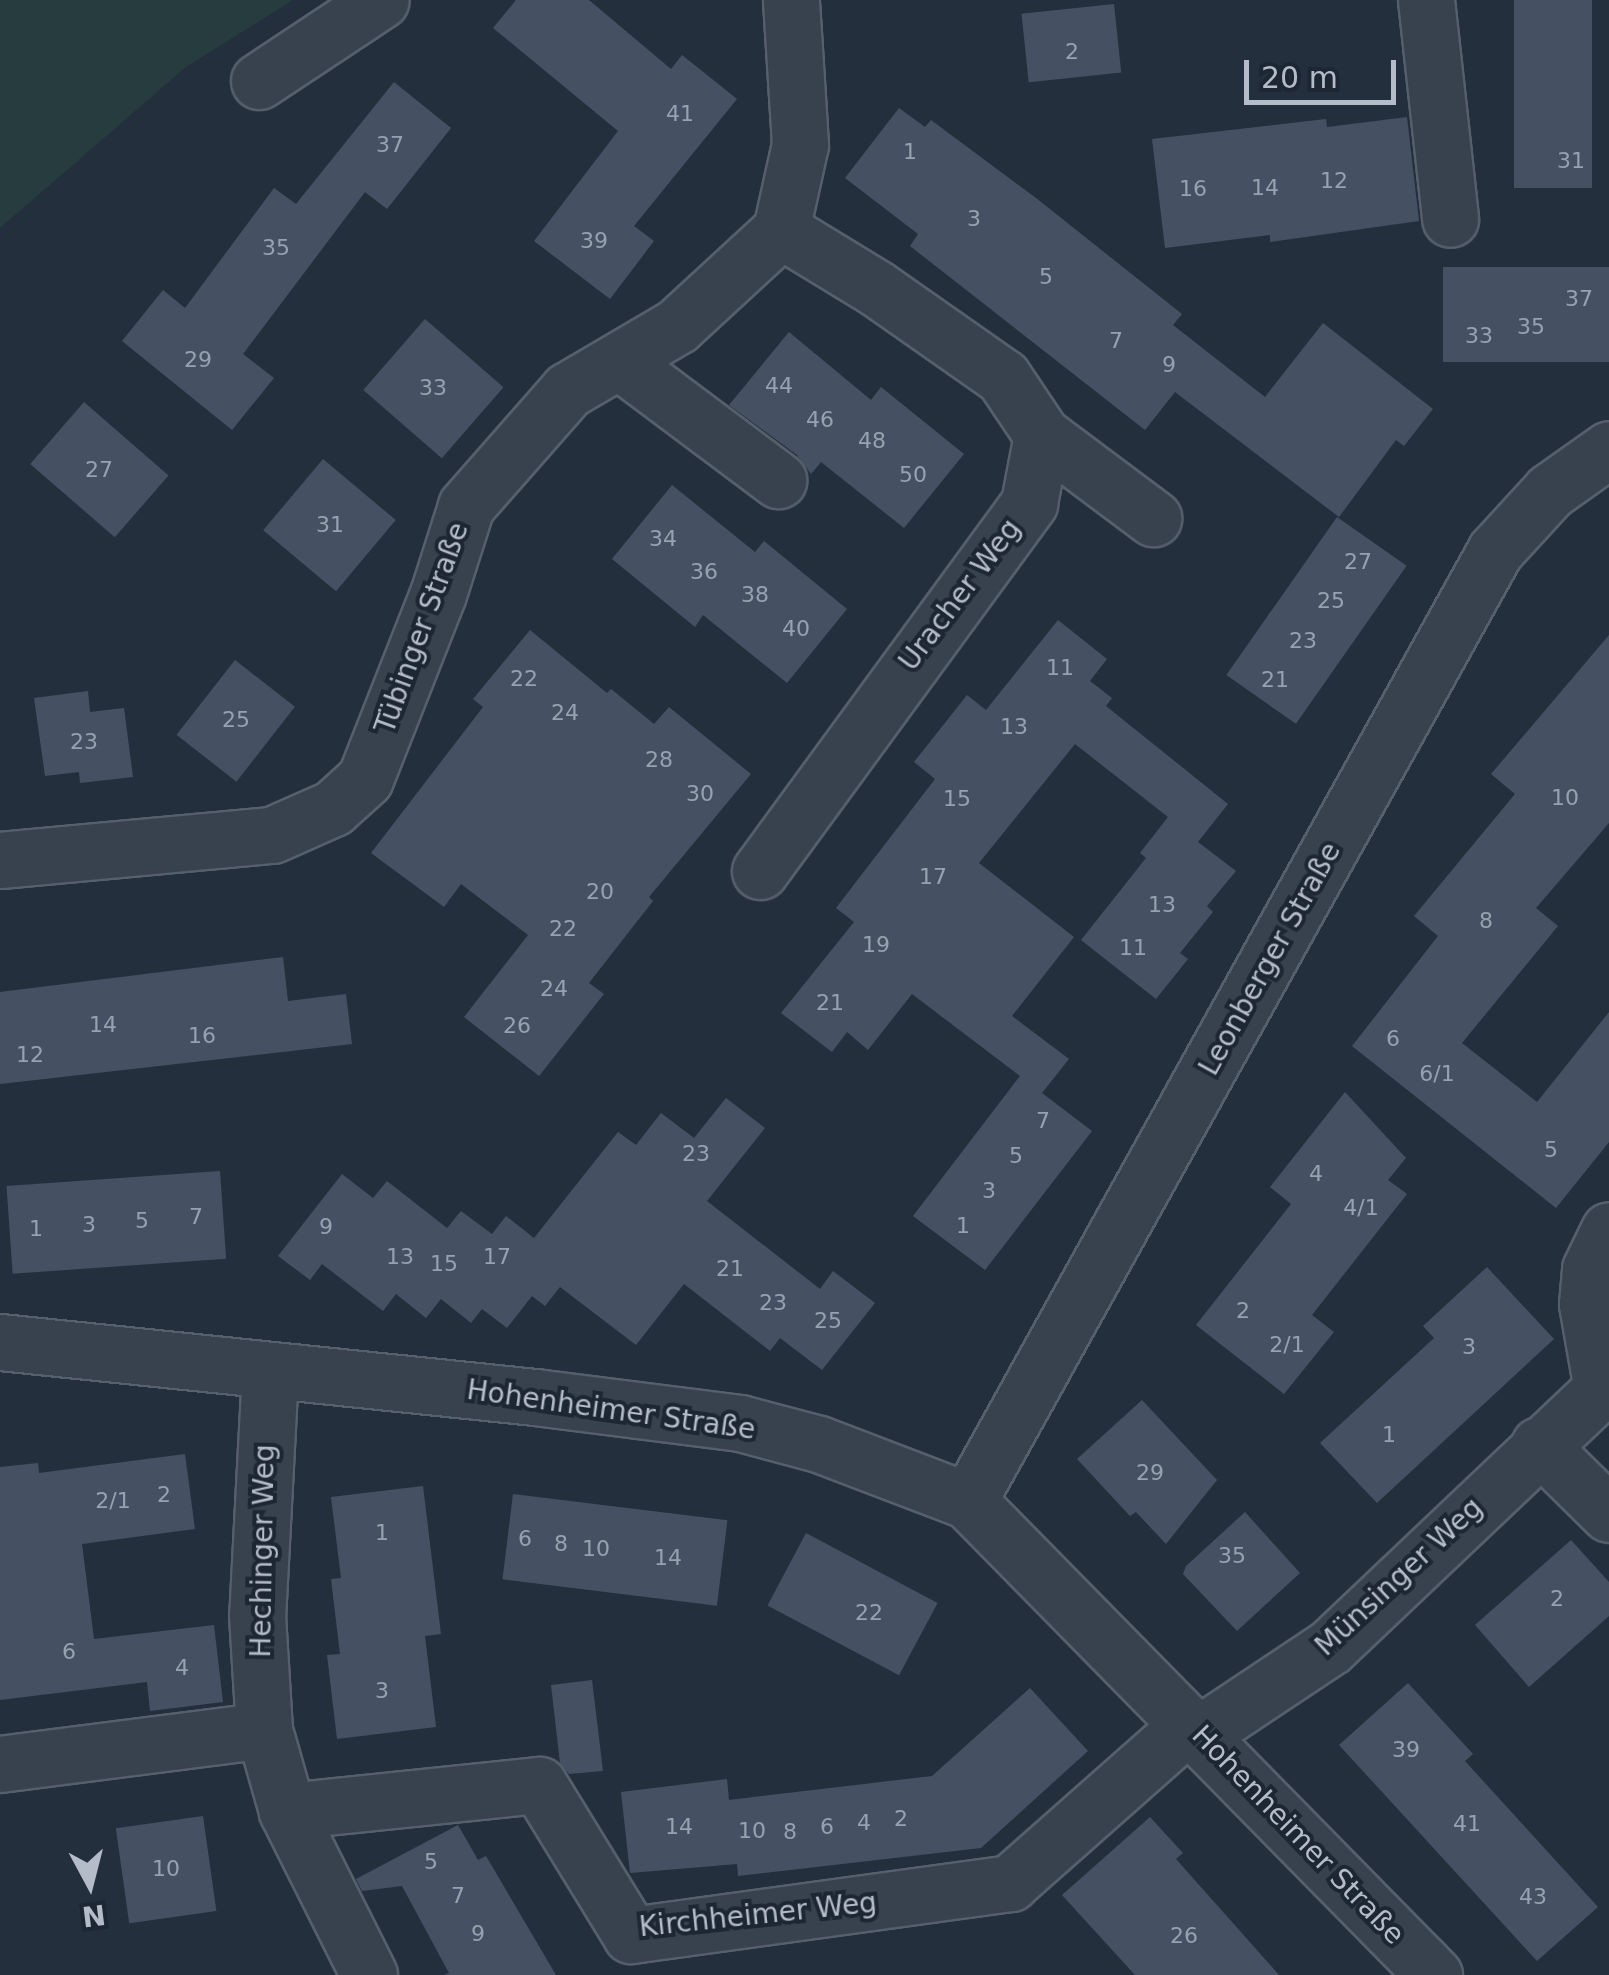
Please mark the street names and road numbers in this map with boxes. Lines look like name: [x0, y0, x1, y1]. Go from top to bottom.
street label: Uracher Weg: [892, 513, 1028, 677]
street label: Tübinger Straße: [368, 518, 476, 738]
street label: Leonberger Straße: [1192, 837, 1348, 1081]
street label: Hohenheimer Straße: [465, 1373, 757, 1447]
street label: Hechinger Weg: [244, 1444, 282, 1658]
street label: Münsinger Weg: [1308, 1491, 1490, 1663]
street label: Hohenheimer Straße: [1185, 1719, 1411, 1951]
street label: Kirchheimer Weg: [637, 1886, 879, 1944]

